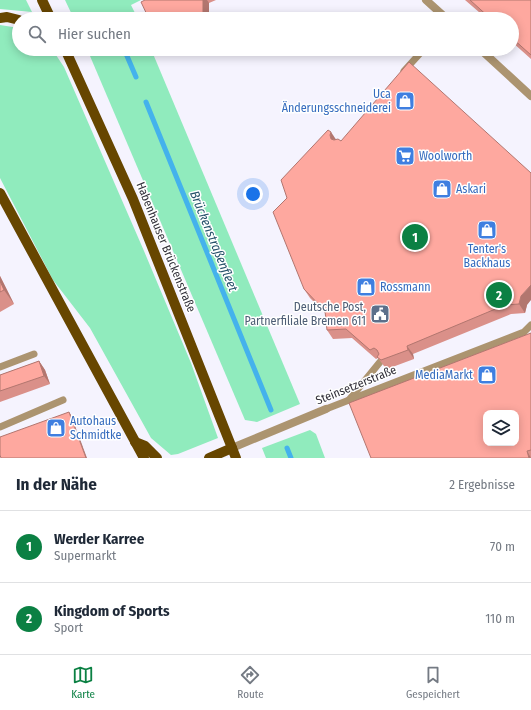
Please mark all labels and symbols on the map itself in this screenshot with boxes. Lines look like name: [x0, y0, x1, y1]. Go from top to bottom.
place label: Uca Änderungsschneiderei: [282, 87, 391, 115]
shop icon: Uca Änderungsschneiderei: [394, 90, 416, 112]
supermarket icon: Woolworth: [394, 145, 416, 167]
place label: Woolworth: [419, 149, 472, 163]
shop icon: Askari: [431, 178, 453, 200]
street label: Habenhauser Brückenstraße: [133, 180, 199, 314]
place label: Askari: [456, 182, 486, 196]
your location: [243, 184, 263, 204]
water label: Brückenstraßenfleet: [187, 188, 241, 294]
shop icon: Tenter's Backhaus: [476, 219, 498, 241]
pin: 1: [402, 222, 428, 252]
place label: Tenter's Backhaus: [464, 242, 510, 270]
shop icon: Rossmann: [355, 276, 377, 298]
place label: Rossmann: [380, 280, 431, 294]
pin: 2: [486, 280, 512, 310]
place label: Deutsche Post, Partnerfiliale Bremen 611: [245, 300, 366, 328]
public building icon: Deutsche Post, Partnerfiliale Bremen 611: [369, 303, 391, 325]
street label: Steinsetzerstraße: [314, 362, 398, 408]
shop icon: MediaMarkt: [476, 364, 498, 386]
place label: MediaMarkt: [415, 368, 473, 382]
place label: Autohaus Schmidtke: [70, 414, 122, 442]
shop icon: Autohaus Schmidtke: [45, 417, 67, 439]

